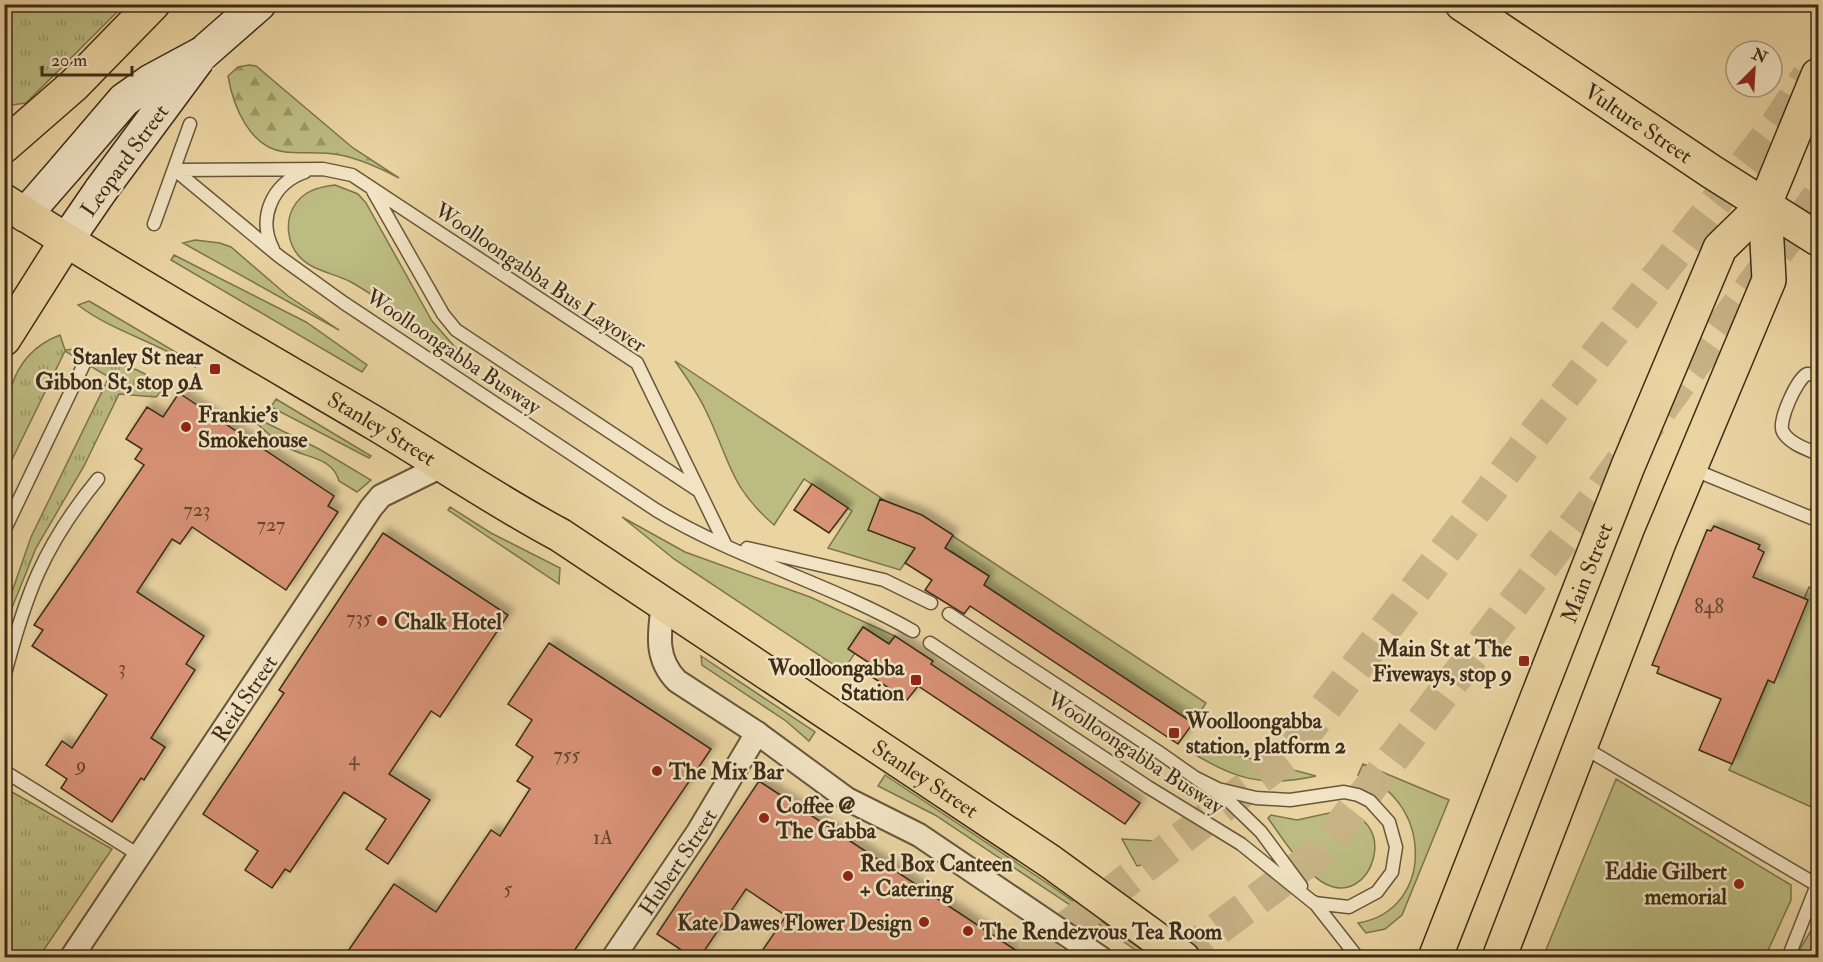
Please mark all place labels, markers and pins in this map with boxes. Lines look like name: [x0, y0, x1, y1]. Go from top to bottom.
place label: Stanley St near Gibbon St, stop 9A: [35, 343, 204, 397]
marker: Stanley St near Gibbon St, stop 9A: [208, 362, 222, 376]
place label: Frankie's Smokehouse: [198, 401, 308, 454]
marker: Frankie's Smokehouse: [179, 420, 193, 434]
place label: Chalk Hotel: [394, 608, 502, 636]
marker: Chalk Hotel: [375, 614, 389, 628]
place label: Main St at The Fiveways, stop 9: [1373, 635, 1513, 689]
place label: Woolloongabba Station: [767, 654, 905, 707]
marker: Main St at The Fiveways, stop 9: [1517, 654, 1531, 668]
marker: Woolloongabba Station: [909, 673, 923, 687]
place label: Woolloongabba station, platform 2: [1185, 707, 1346, 761]
marker: Woolloongabba station, platform 2: [1167, 726, 1181, 740]
place label: The Mix Bar: [668, 758, 785, 786]
marker: The Mix Bar: [650, 764, 664, 778]
place label: Coffee @ The Gabba: [775, 792, 877, 845]
marker: Coffee @ The Gabba: [757, 811, 771, 825]
place label: Red Box Canteen + Catering: [860, 850, 1013, 904]
place label: Eddie Gilbert memorial: [1605, 858, 1728, 911]
marker: Red Box Canteen + Catering: [841, 869, 855, 883]
marker: Eddie Gilbert memorial: [1732, 877, 1746, 891]
place label: Kate Dawes Flower Design: [677, 909, 913, 938]
marker: Kate Dawes Flower Design: [917, 915, 931, 929]
place label: The Rendezvous Tea Room: [979, 918, 1223, 946]
marker: The Rendezvous Tea Room: [961, 924, 975, 938]

